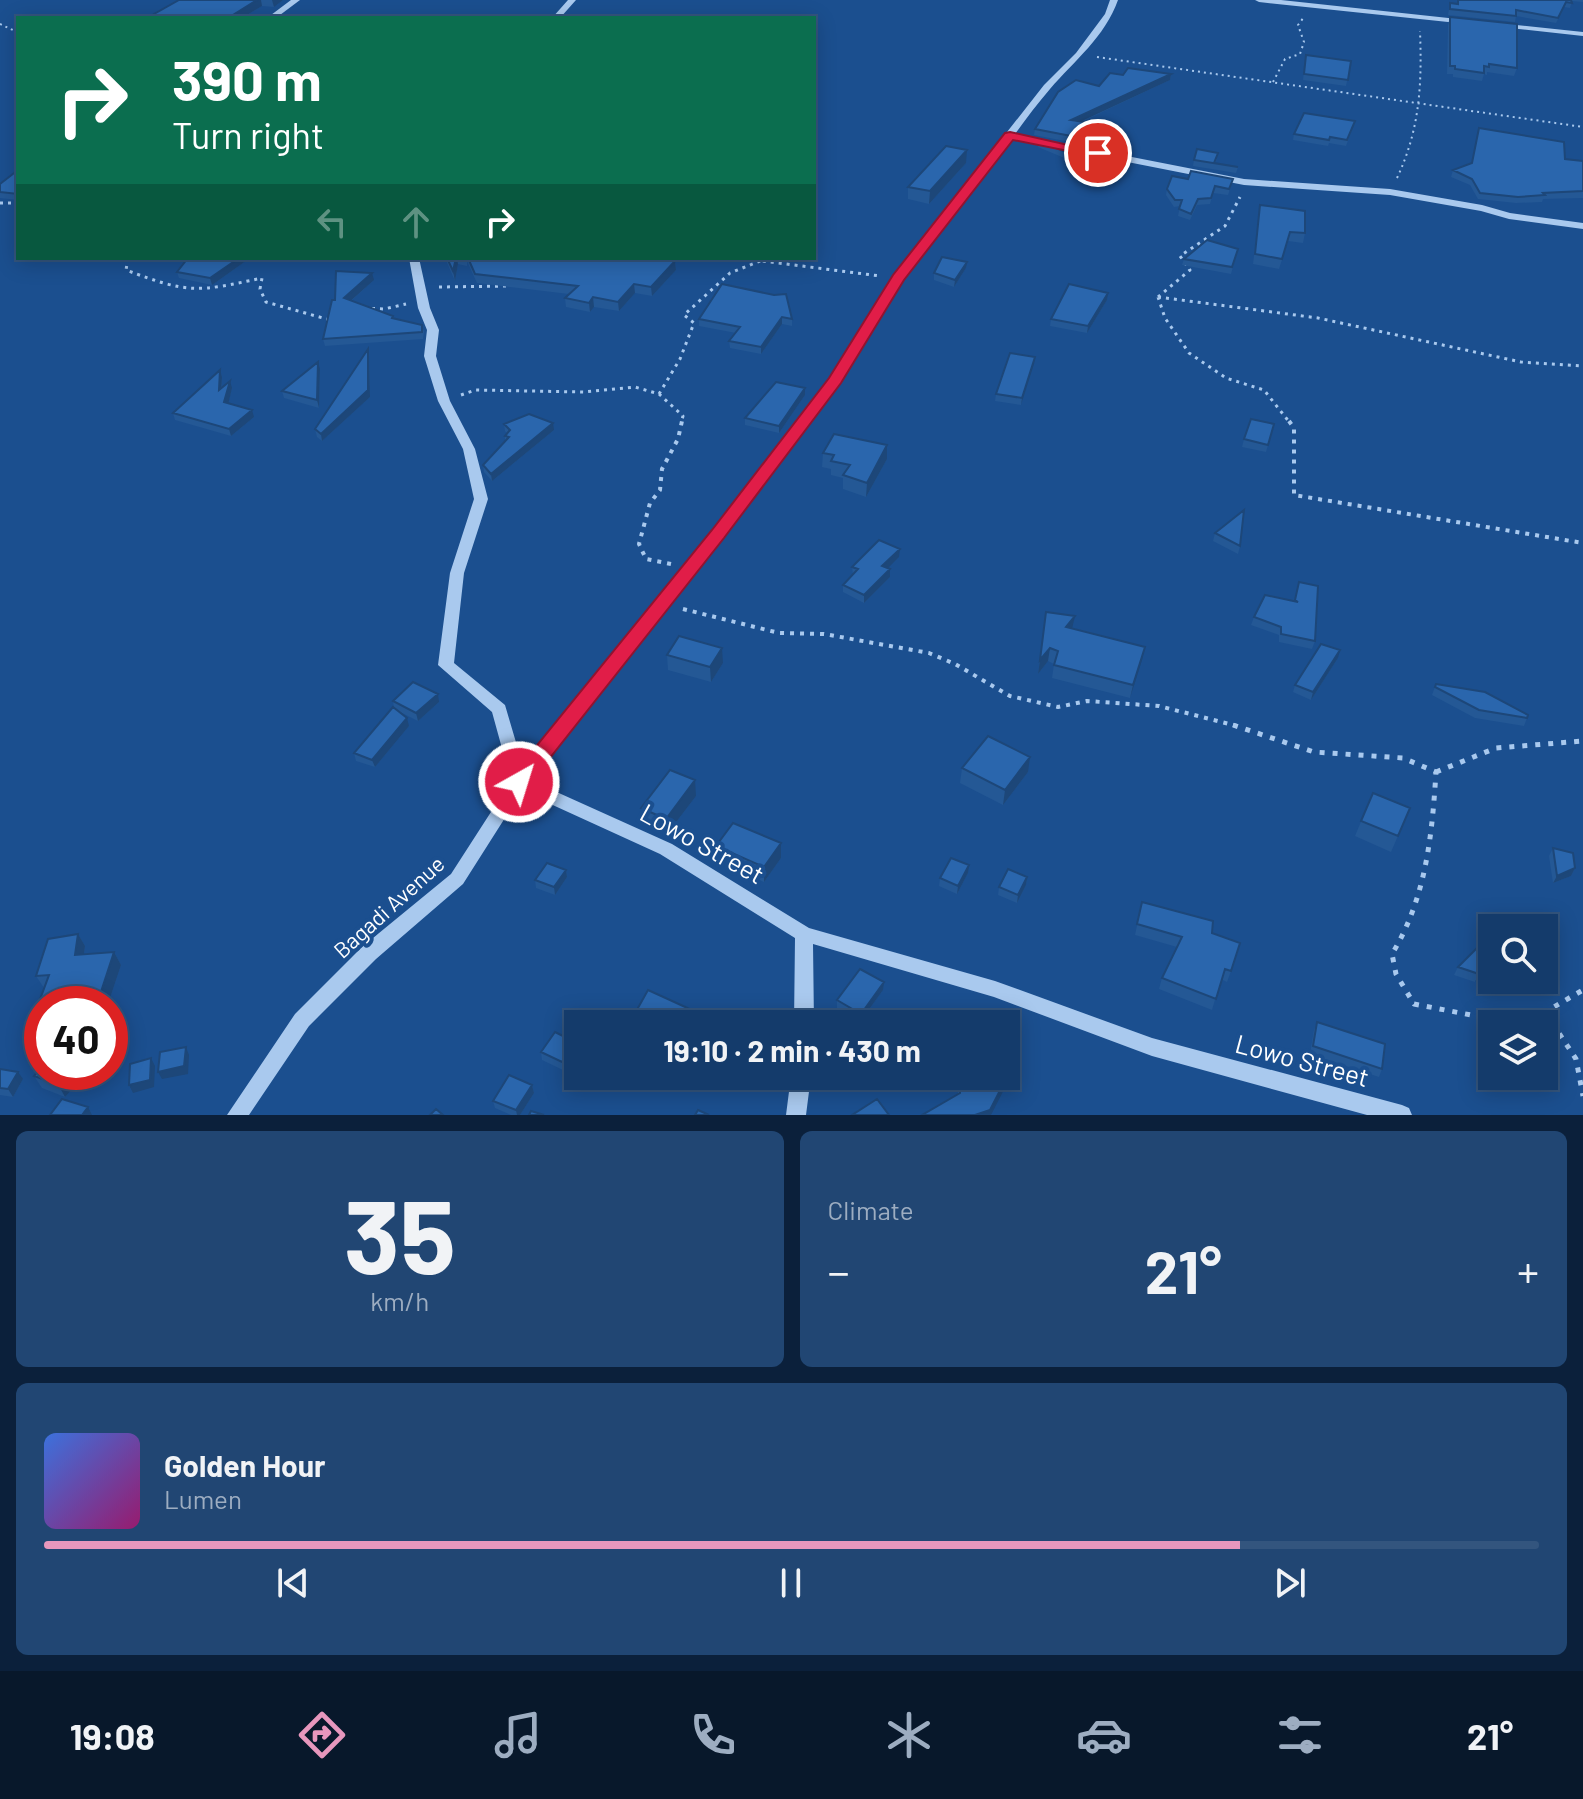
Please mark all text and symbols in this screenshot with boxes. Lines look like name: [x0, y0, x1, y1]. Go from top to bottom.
text: 390 m: [172, 45, 322, 112]
icon: right: [40, 48, 144, 152]
text: Turn right: [172, 113, 324, 156]
pin: [1064, 119, 1132, 187]
icon: arrive: [1076, 131, 1120, 175]
icon: left: [310, 200, 354, 244]
icon: ahead: [394, 200, 438, 244]
icon: right: [478, 200, 522, 244]
position arrow: [477, 740, 561, 824]
street label: Lowo Street: [635, 796, 770, 889]
street label: Bagadi Avenue: [328, 850, 449, 963]
map controls: [1478, 914, 1558, 1090]
button: search: [1478, 914, 1558, 994]
speed limit sign: 40: [24, 986, 128, 1090]
button: layers: [1478, 1010, 1558, 1090]
street label: Lowo Street: [1232, 1027, 1373, 1092]
text: 19:10 · 2 min · 430 m: [663, 1032, 921, 1068]
text: 35: [344, 1170, 456, 1295]
text: Climate: [828, 1194, 914, 1225]
text: 21°: [1145, 1234, 1222, 1306]
text: −: [828, 1244, 850, 1297]
text: +: [1517, 1244, 1539, 1297]
text: km/h: [370, 1285, 429, 1316]
text: Golden Hour: [164, 1447, 326, 1483]
text: Lumen: [164, 1483, 242, 1514]
icon: previous: [271, 1561, 315, 1605]
icon: pause: [769, 1561, 813, 1605]
icon: next: [1268, 1561, 1312, 1605]
icon: directions: [294, 1707, 350, 1763]
icon: music: [490, 1707, 546, 1763]
icon: phone: [685, 1707, 741, 1763]
icon: climate: [881, 1707, 937, 1763]
icon: car: [1076, 1707, 1132, 1763]
icon: filters: [1272, 1707, 1328, 1763]
text: 19:08: [70, 1714, 155, 1757]
text: 21°: [1467, 1714, 1513, 1757]

